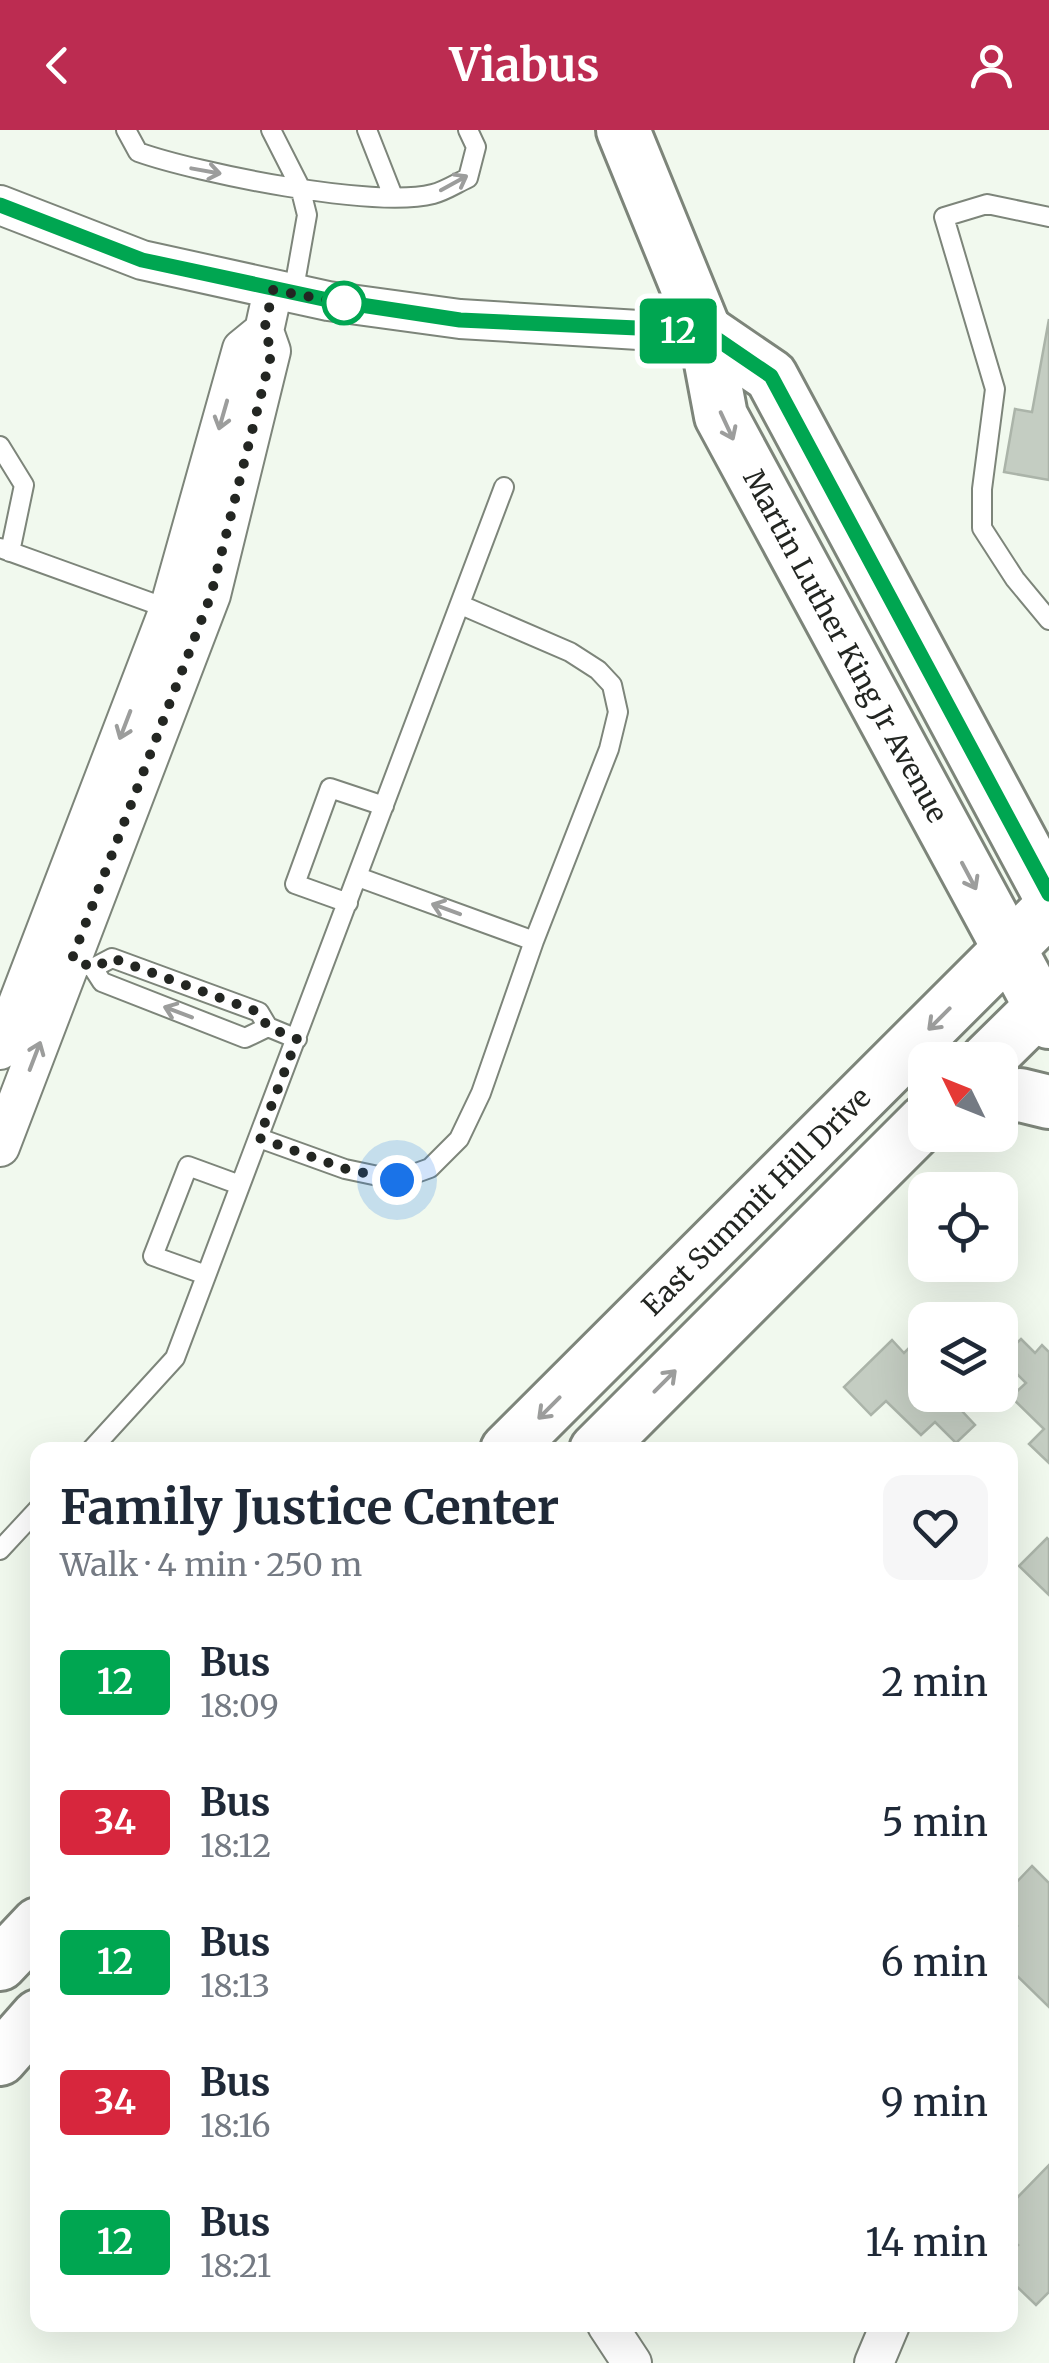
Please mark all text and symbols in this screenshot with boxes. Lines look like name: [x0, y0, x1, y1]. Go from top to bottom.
text: Viabus: [449, 37, 600, 93]
icon: back: [30, 38, 85, 93]
icon: person: [964, 38, 1019, 93]
one-way arrow: [189, 162, 221, 181]
one-way arrow: [439, 173, 469, 192]
unlabelled marker: [323, 282, 365, 324]
line badge: 12: [633, 298, 723, 364]
text: 12: [660, 309, 696, 353]
one-way arrow: [213, 399, 232, 430]
one-way arrow: [719, 410, 738, 440]
street label: Martin Luther King Jr Avenue: [735, 463, 956, 829]
one-way arrow: [115, 709, 133, 739]
one-way arrow: [960, 861, 979, 891]
one-way arrow: [431, 899, 462, 917]
one-way arrow: [163, 1002, 194, 1020]
one-way arrow: [928, 1006, 952, 1030]
one-way arrow: [27, 1041, 45, 1072]
north arrow: [908, 1042, 1018, 1152]
map controls: [908, 1042, 1018, 1412]
street label: East Summit Hill Drive: [634, 1080, 878, 1323]
your location: [372, 1155, 422, 1205]
button: locate: [908, 1172, 1018, 1282]
button: layers: [908, 1302, 1018, 1412]
one-way arrow: [652, 1369, 676, 1393]
one-way arrow: [537, 1395, 561, 1419]
button: heart: [883, 1475, 988, 1580]
text: Family Justice Center: [60, 1477, 559, 1537]
text: Walk · 4 min · 250 m: [60, 1545, 362, 1585]
text: Bus: [200, 1639, 270, 1686]
text: 2 min: [881, 1659, 988, 1706]
text: 12: [97, 1660, 133, 1704]
text: 18:09: [200, 1686, 279, 1726]
text: Bus: [200, 1779, 270, 1826]
text: 5 min: [882, 1799, 988, 1846]
text: 34: [94, 1800, 136, 1844]
text: 18:12: [200, 1826, 271, 1866]
text: Bus: [200, 1919, 270, 1966]
text: 6 min: [881, 1939, 988, 1986]
text: 12: [97, 1940, 133, 1984]
text: 18:13: [200, 1966, 270, 2006]
text: Bus: [200, 2059, 270, 2106]
text: 9 min: [881, 2079, 988, 2126]
text: 34: [94, 2080, 136, 2124]
text: 18:16: [200, 2106, 271, 2146]
text: Bus: [200, 2199, 270, 2246]
text: 14 min: [865, 2219, 988, 2266]
text: 12: [97, 2220, 133, 2264]
text: 18:21: [200, 2246, 271, 2286]

